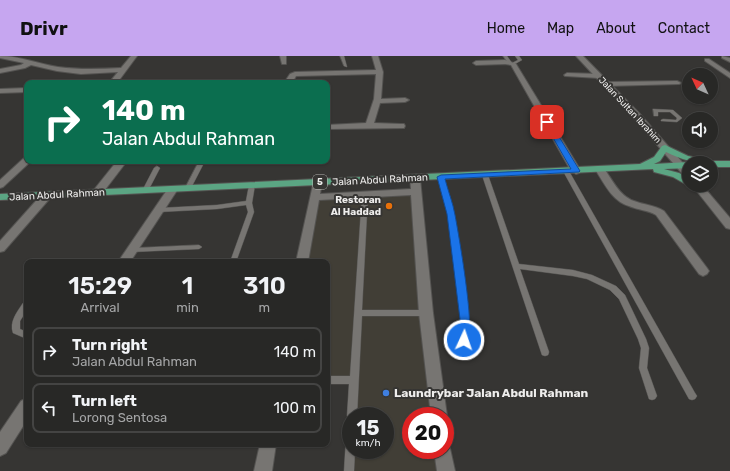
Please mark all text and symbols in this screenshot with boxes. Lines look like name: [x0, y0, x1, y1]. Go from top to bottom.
text: Drivr: [20, 17, 68, 40]
text: Home: [487, 20, 525, 37]
text: Map: [547, 20, 574, 37]
text: About: [596, 20, 636, 37]
text: Contact: [658, 20, 710, 37]
north arrow: [682, 68, 718, 104]
map controls: [682, 68, 718, 192]
street label: Jalan Sultan Ibrahim: [597, 75, 663, 145]
text: 140 m: [102, 94, 186, 127]
icon: right: [36, 96, 88, 148]
pin: [530, 105, 564, 139]
icon: arrive: [536, 111, 558, 133]
button: sound: [682, 112, 718, 148]
text: Jalan Abdul Rahman: [102, 128, 275, 150]
button: layers: [682, 156, 718, 192]
street label: Jalan Abdul Rahman: [332, 171, 428, 189]
road number: 5: [313, 175, 327, 189]
street label: Jalan Abdul Rahman: [9, 186, 105, 204]
place label: Restoran Al Haddad: [331, 194, 381, 218]
marker: Restoran Al Haddad: [384, 201, 394, 211]
text: 15:29: [68, 272, 132, 300]
text: 1: [182, 272, 193, 300]
text: 310: [243, 272, 286, 300]
text: Arrival: [81, 300, 120, 315]
text: min: [176, 300, 199, 315]
text: m: [259, 300, 270, 315]
position arrow: [443, 319, 485, 361]
text: Turn right: [72, 336, 147, 354]
icon: right: [38, 341, 60, 363]
text: 140 m: [274, 343, 316, 361]
text: Jalan Abdul Rahman: [72, 354, 197, 369]
place label: Laundrybar Jalan Abdul Rahman: [394, 386, 589, 400]
marker: Laundrybar Jalan Abdul Rahman: [381, 388, 391, 398]
text: Turn left: [72, 392, 137, 410]
icon: left: [38, 397, 60, 419]
text: 100 m: [274, 399, 316, 417]
speed limit sign: 20: [402, 407, 454, 459]
text: Lorong Sentosa: [72, 410, 167, 425]
text: 15: [357, 416, 379, 440]
text: km/h: [356, 437, 380, 449]

